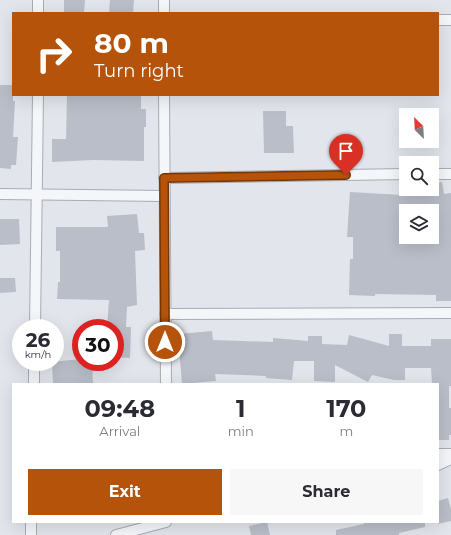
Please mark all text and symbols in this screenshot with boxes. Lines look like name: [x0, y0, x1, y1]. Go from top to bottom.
text: 80 m: [94, 26, 169, 60]
icon: right: [28, 28, 80, 80]
text: Turn right: [94, 60, 184, 82]
north arrow: [399, 108, 439, 148]
map controls: [399, 108, 439, 244]
pin: [329, 134, 363, 175]
icon: arrive: [335, 140, 357, 162]
button: search: [399, 156, 439, 196]
button: layers: [399, 204, 439, 244]
speed limit sign: 30: [72, 319, 124, 371]
position arrow: [144, 321, 186, 363]
text: 26: [26, 328, 50, 352]
text: km/h: [25, 348, 51, 361]
text: 09:48: [85, 394, 155, 423]
text: 1: [236, 394, 245, 423]
text: 170: [326, 394, 366, 423]
text: Arrival: [99, 423, 140, 439]
text: min: [228, 423, 254, 439]
text: m: [339, 423, 353, 439]
button: Exit: [28, 469, 222, 515]
button: Share: [230, 469, 423, 515]

